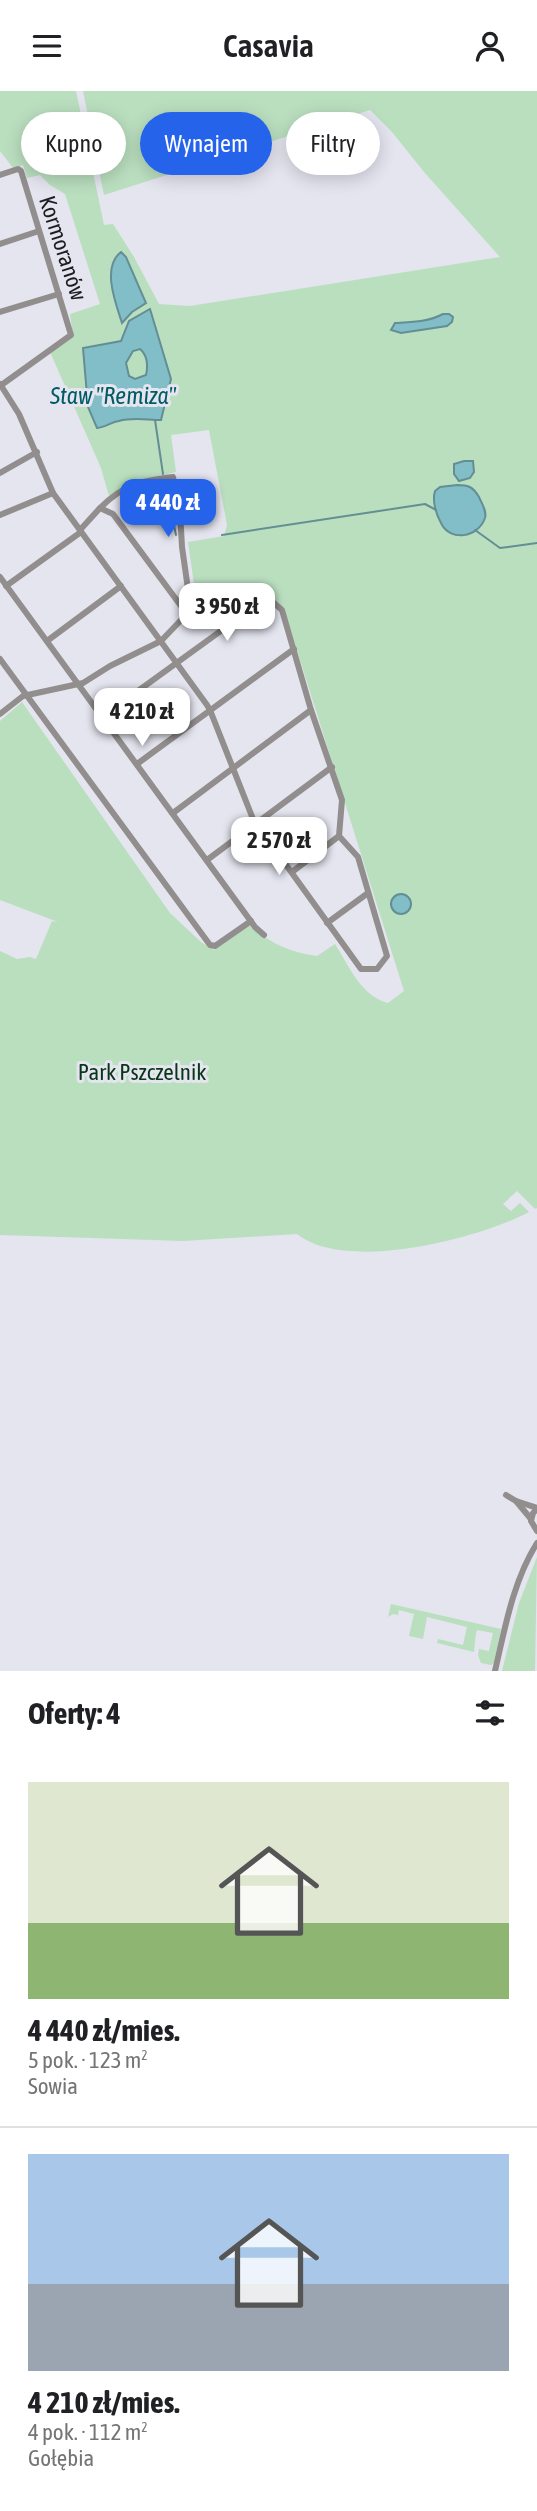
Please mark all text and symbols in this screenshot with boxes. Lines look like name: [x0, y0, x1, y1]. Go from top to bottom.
icon: menu: [28, 27, 66, 65]
text: Casavia: [223, 27, 314, 64]
icon: person: [471, 27, 509, 65]
chip: Kupno: [21, 112, 126, 175]
chip: Wynajem: [140, 112, 272, 175]
chip: Filtry: [286, 112, 380, 175]
street label: Kormoranów: [34, 192, 92, 304]
water label: Staw "Remiza": [49, 382, 177, 409]
pin: 4 440 zł: [96, 479, 240, 539]
text: 4 440 zł: [136, 489, 200, 515]
pin: 3 950 zł: [155, 583, 299, 643]
text: 3 950 zł: [195, 593, 259, 619]
pin: 4 210 zł: [70, 689, 214, 748]
text: 4 210 zł: [110, 698, 174, 724]
pin: 2 570 zł: [207, 817, 351, 877]
text: 2 570 zł: [247, 827, 311, 853]
park label: Park Pszczelnik: [78, 1059, 206, 1085]
icon: filters: [471, 1694, 509, 1732]
text: Oferty: 4: [28, 1696, 121, 1730]
icon: home: [206, 1828, 332, 1954]
text: 4 440 zł/mies.: [28, 2013, 180, 2047]
text: 5 pok. · 123 m²: [28, 2047, 148, 2073]
text: Sowia: [28, 2073, 78, 2099]
icon: home: [206, 2200, 332, 2326]
text: 4 210 zł/mies.: [28, 2385, 180, 2419]
text: 4 pok. · 112 m²: [28, 2419, 148, 2445]
text: Gołębia: [28, 2445, 94, 2471]

